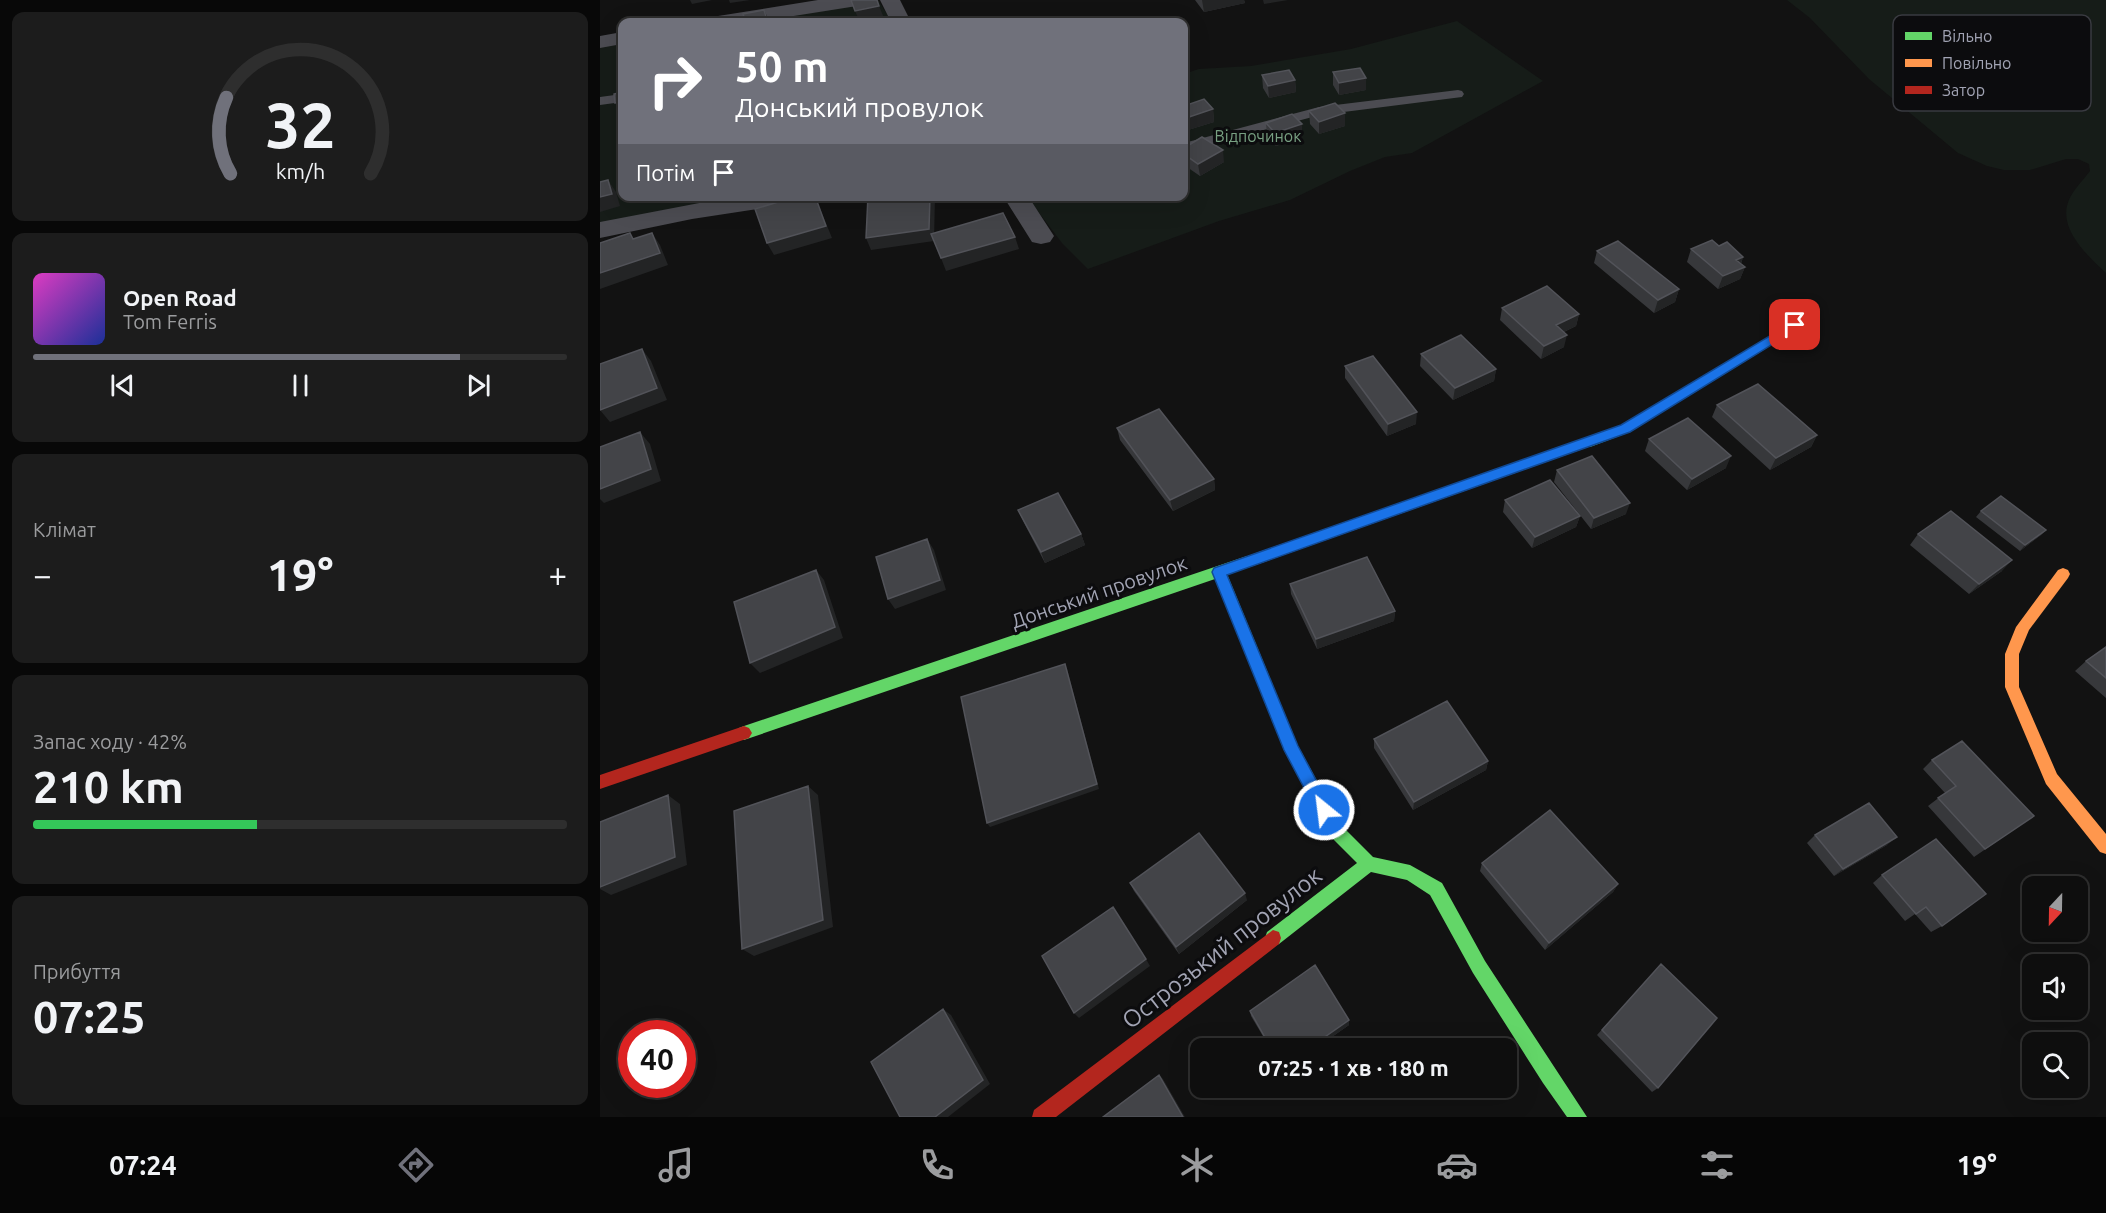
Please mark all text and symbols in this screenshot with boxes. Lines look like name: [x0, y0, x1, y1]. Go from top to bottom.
legend: [1893, 15, 2091, 111]
text: Вільно: [1942, 27, 1992, 45]
icon: right: [636, 42, 714, 120]
text: 50 m: [735, 43, 829, 90]
text: Повільно: [1942, 54, 2011, 72]
text: Затор: [1942, 81, 1985, 99]
text: 32: [265, 90, 335, 160]
text: Донський провулок: [735, 92, 984, 122]
park label: Відпочинок: [1215, 127, 1301, 145]
icon: arrive: [707, 156, 740, 189]
text: km/h: [275, 159, 325, 183]
text: Потім: [636, 160, 695, 185]
text: Open Road: [123, 285, 237, 310]
pin: [1769, 299, 1820, 350]
icon: arrive: [1778, 308, 1811, 341]
text: Tom Ferris: [123, 310, 217, 333]
icon: previous: [106, 369, 139, 402]
icon: pause: [284, 369, 317, 402]
icon: next: [462, 369, 495, 402]
text: Клімат: [33, 518, 96, 541]
text: 19°: [267, 549, 333, 600]
street label: Донський провулок: [1008, 551, 1190, 632]
text: −: [33, 556, 52, 593]
text: +: [548, 556, 567, 593]
text: Запас ходу · 42%: [33, 730, 187, 753]
text: 210 km: [33, 761, 184, 812]
position arrow: [1292, 778, 1356, 842]
street label: Острозький провулок: [1117, 861, 1327, 1034]
north arrow: [2022, 876, 2088, 942]
map controls: [2022, 876, 2088, 1098]
button: sound: [2022, 954, 2088, 1020]
text: Прибуття: [33, 960, 121, 983]
text: 07:25: [33, 991, 146, 1042]
speed limit sign: 40: [618, 1020, 696, 1098]
button: search: [2022, 1032, 2088, 1098]
text: 07:25 · 1 хв · 180 m: [1258, 1055, 1449, 1080]
icon: directions: [395, 1144, 437, 1186]
icon: music: [655, 1144, 697, 1186]
icon: phone: [916, 1144, 958, 1186]
icon: climate: [1176, 1144, 1218, 1186]
icon: car: [1436, 1144, 1478, 1186]
icon: filters: [1696, 1144, 1738, 1186]
text: 07:24: [109, 1150, 177, 1180]
text: 19°: [1957, 1150, 1997, 1180]

